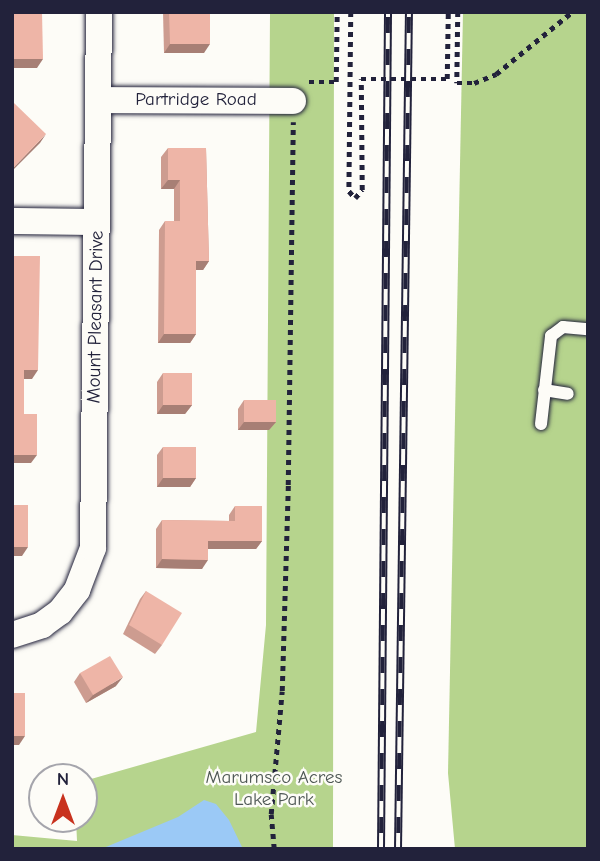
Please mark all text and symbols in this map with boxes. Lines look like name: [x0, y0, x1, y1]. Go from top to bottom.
street label: Partridge Road: [135, 89, 257, 111]
street label: Mount Pleasant Drive: [83, 230, 109, 404]
north arrow: [28, 763, 98, 833]
park label: Marumsco Acres Lake Park: [206, 767, 342, 811]
text: N: [57, 768, 69, 790]

